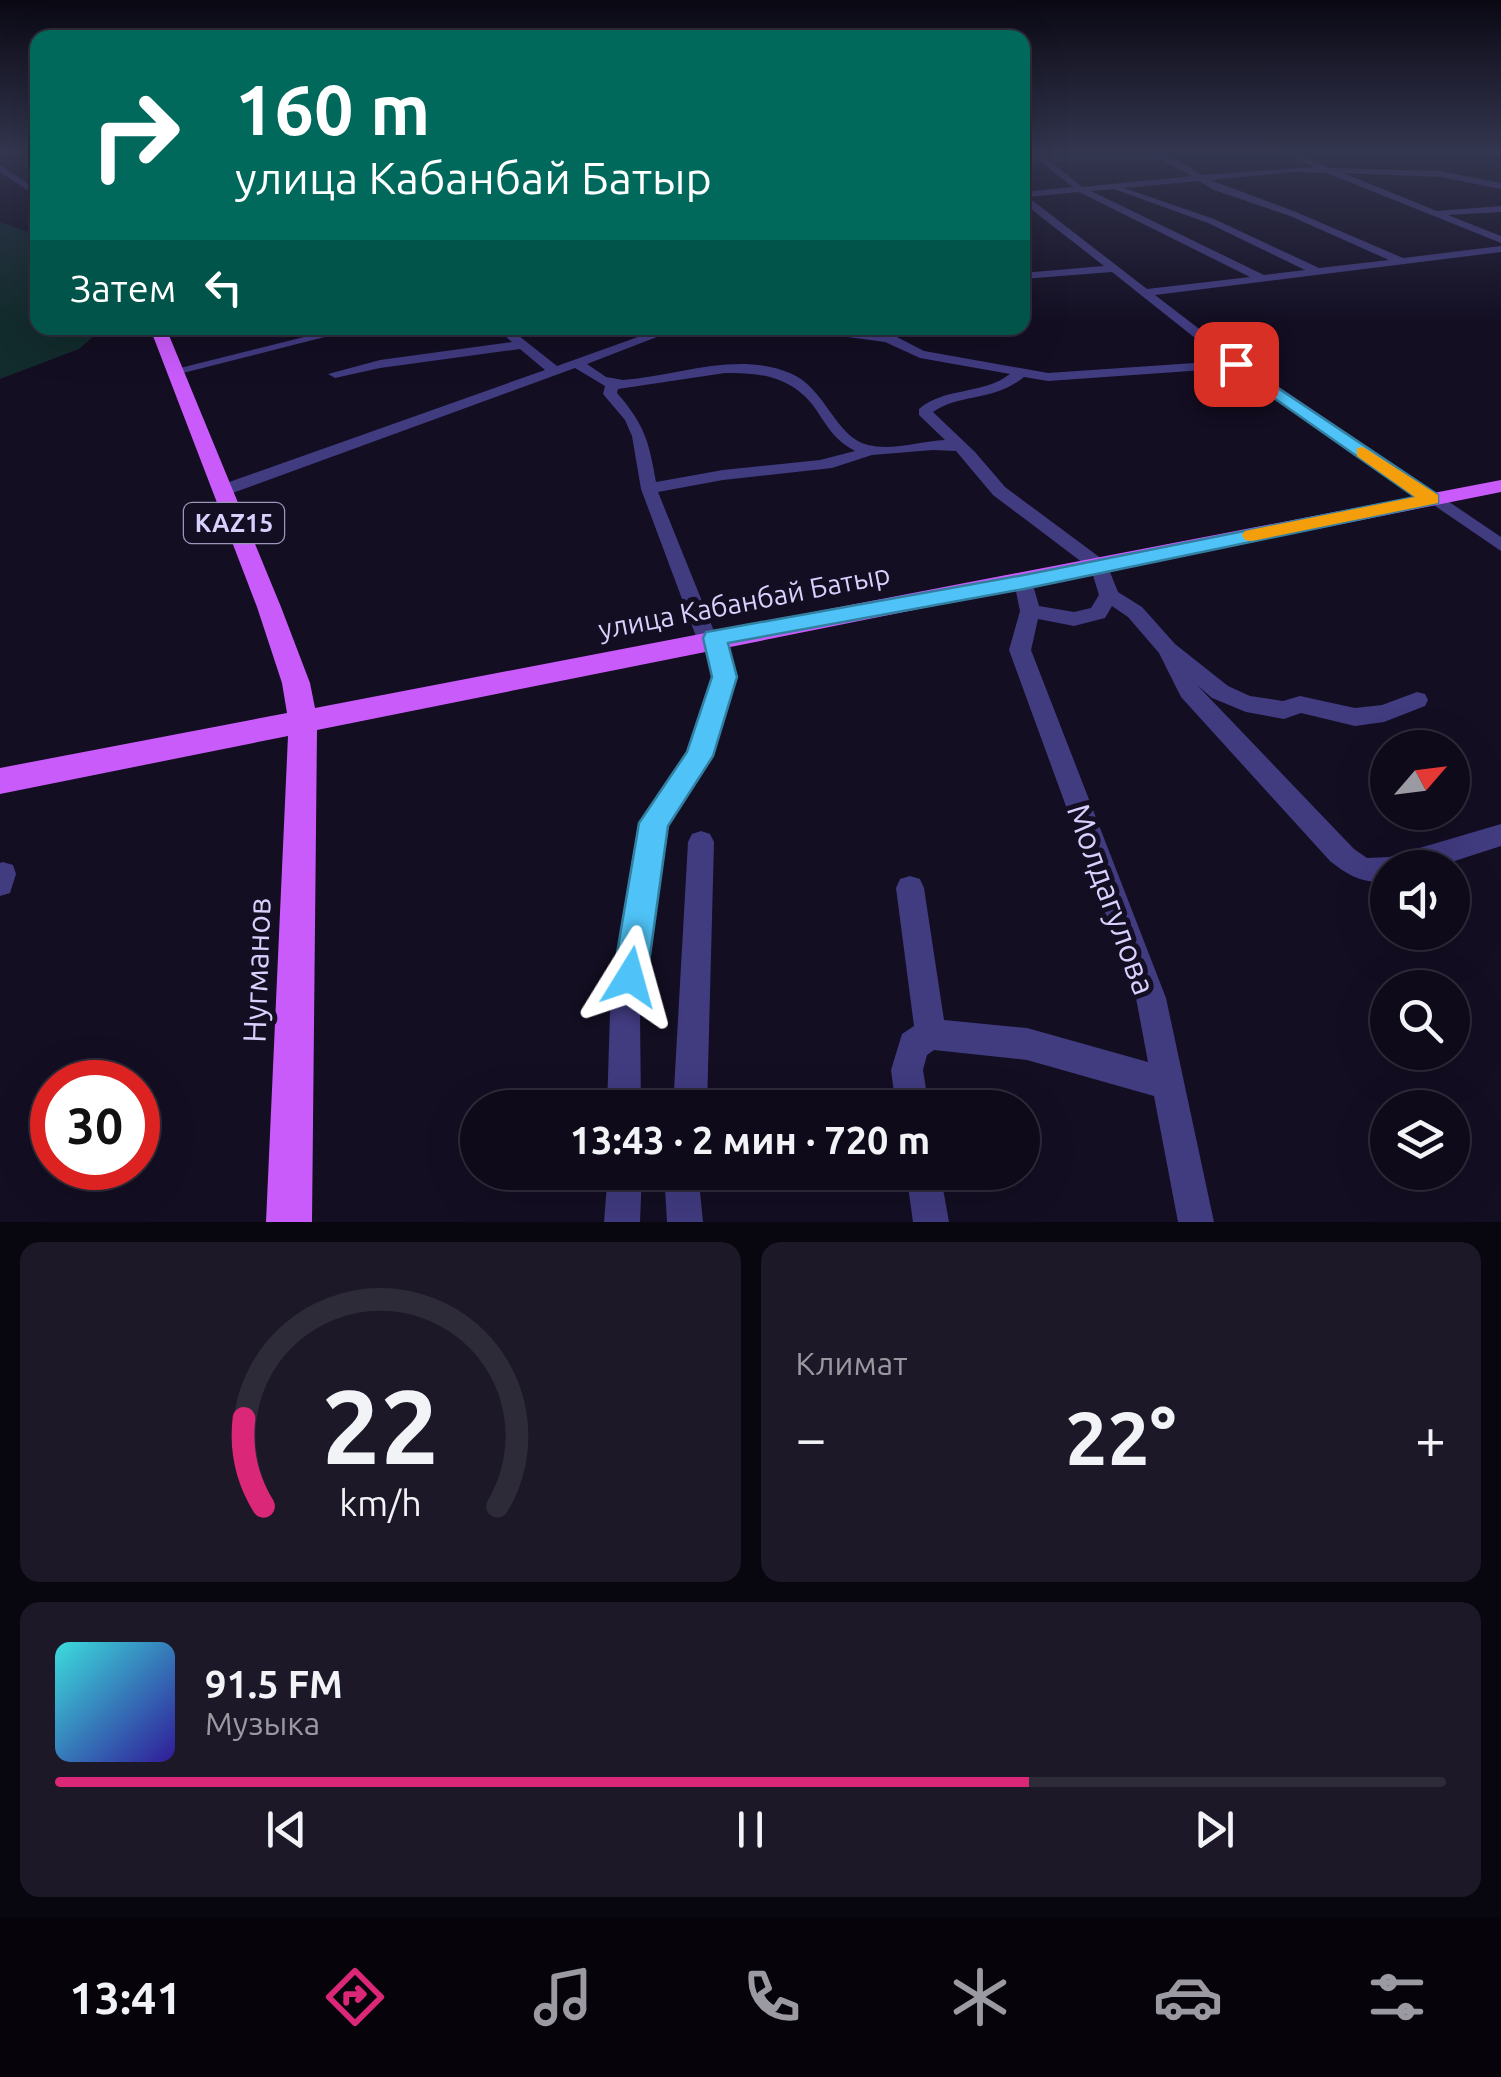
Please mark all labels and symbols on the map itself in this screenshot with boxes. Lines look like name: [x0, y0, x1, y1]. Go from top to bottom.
pin: [1194, 322, 1279, 407]
road number: KAZ15: [184, 503, 284, 543]
street label: улица Кабанбай Батыр: [595, 557, 893, 645]
north arrow: [1370, 730, 1470, 830]
street label: Молдагулова: [1061, 799, 1163, 999]
street label: Нугманов: [235, 897, 277, 1043]
position arrow: [578, 925, 682, 1029]
speed limit sign: 30: [30, 1060, 160, 1190]

